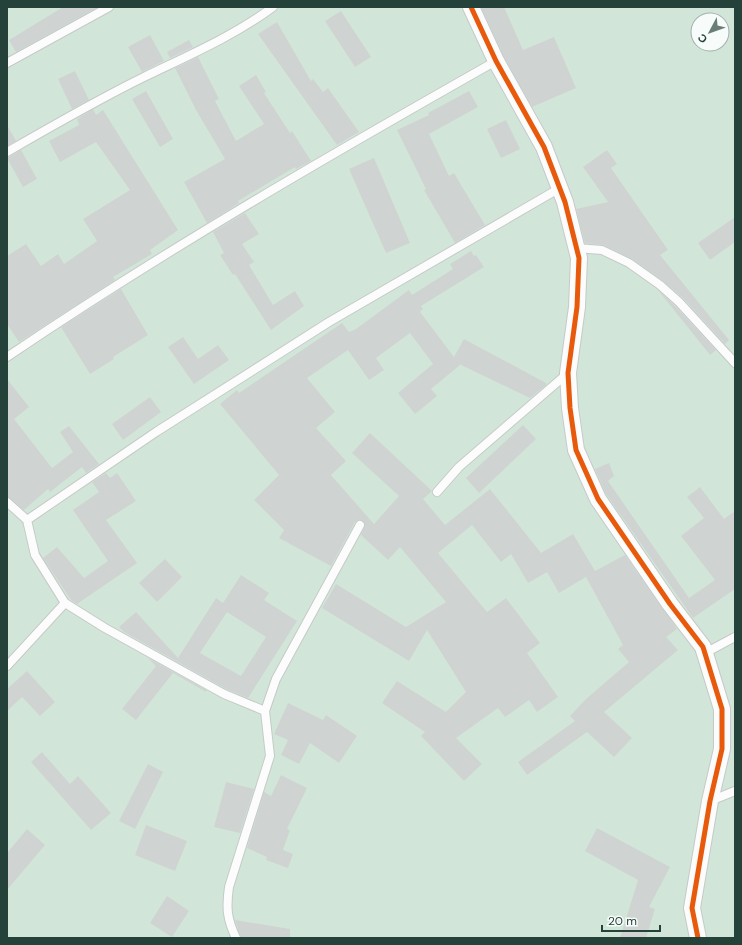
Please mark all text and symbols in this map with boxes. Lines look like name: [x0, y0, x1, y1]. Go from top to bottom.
north arrow: [690, 12, 730, 52]
text: С: [695, 31, 710, 46]
scale bar: [602, 907, 660, 933]
text: 20 m: [608, 913, 637, 929]

